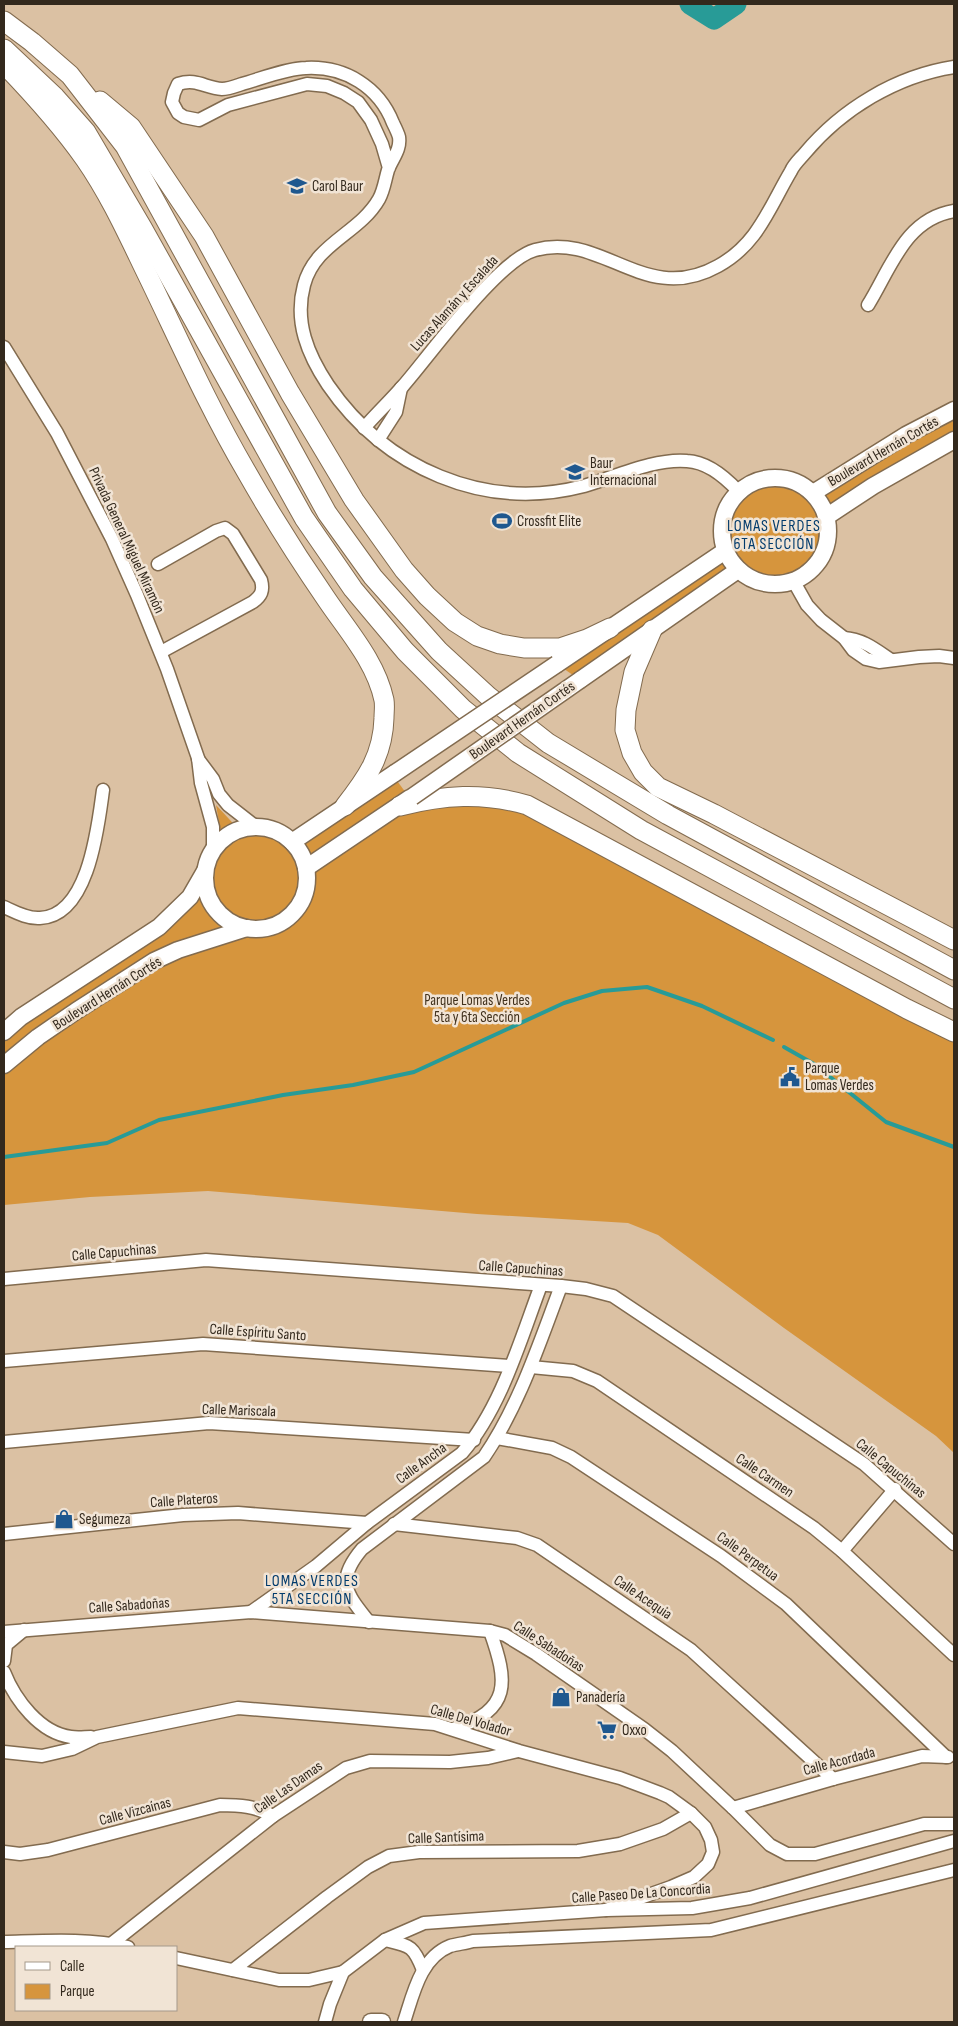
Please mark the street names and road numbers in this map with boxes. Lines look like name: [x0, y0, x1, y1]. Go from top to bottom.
street label: Lucas Alamán y Escalada: [406, 251, 503, 355]
street label: Boulevard Hernán Cortés: [825, 412, 942, 491]
street label: Privada General Miguel Miramón: [84, 464, 169, 616]
street label: Boulevard Hernán Cortés: [466, 677, 579, 764]
street label: Boulevard Hernán Cortés: [49, 952, 165, 1035]
street label: Calle Capuchinas: [71, 1239, 157, 1266]
street label: Calle Capuchinas: [478, 1256, 564, 1281]
street label: Calle Espíritu Santo: [209, 1320, 307, 1345]
street label: Calle Mariscala: [202, 1400, 277, 1421]
street label: Calle Capuchinas: [852, 1434, 930, 1502]
street label: Calle Ancha: [392, 1439, 451, 1488]
street label: Calle Carmen: [732, 1449, 797, 1502]
street label: Calle Plateros: [150, 1489, 219, 1512]
street label: Calle Perpetua: [713, 1527, 783, 1585]
street label: Calle Acequia: [610, 1571, 676, 1624]
street label: Calle Sabadoñas: [88, 1593, 170, 1618]
street label: Calle Sabadoñas: [510, 1616, 588, 1676]
street label: Calle Del Volador: [428, 1700, 514, 1741]
street label: Calle Acordada: [801, 1743, 877, 1780]
street label: Calle Las Damas: [250, 1757, 326, 1818]
street label: Calle Vizcaínas: [97, 1793, 173, 1830]
street label: Calle Santísima: [407, 1827, 485, 1848]
street label: Calle Paseo De La Concordia: [571, 1879, 711, 1908]

